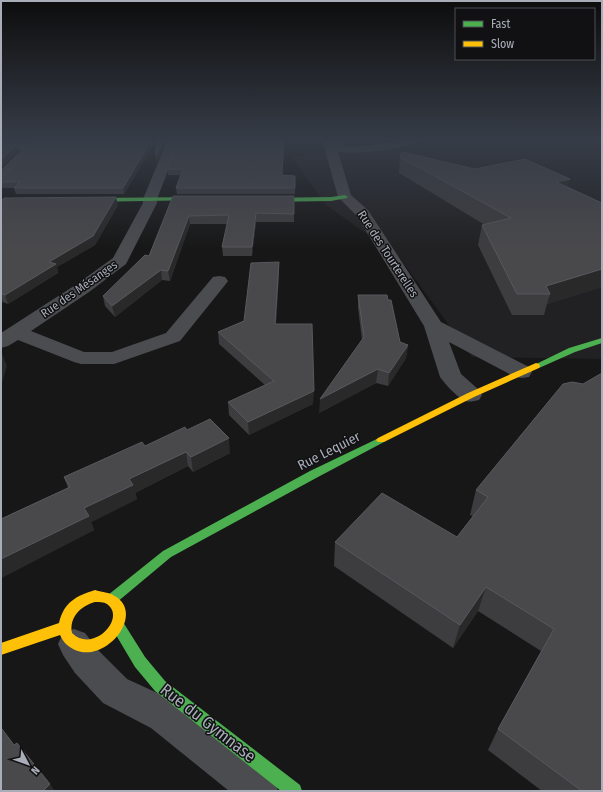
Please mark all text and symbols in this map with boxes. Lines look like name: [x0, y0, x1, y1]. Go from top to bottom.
legend: [455, 8, 595, 60]
text: Fast: [491, 17, 510, 31]
text: Slow: [491, 37, 514, 51]
street label: Rue des Tourterelles: [355, 208, 421, 300]
street label: Rue des Mésanges: [38, 257, 120, 321]
street label: Rue Lequier: [295, 428, 363, 474]
street label: Rue du Gymnase: [156, 679, 260, 767]
north arrow: [8, 744, 48, 784]
text: N: [28, 763, 42, 777]

